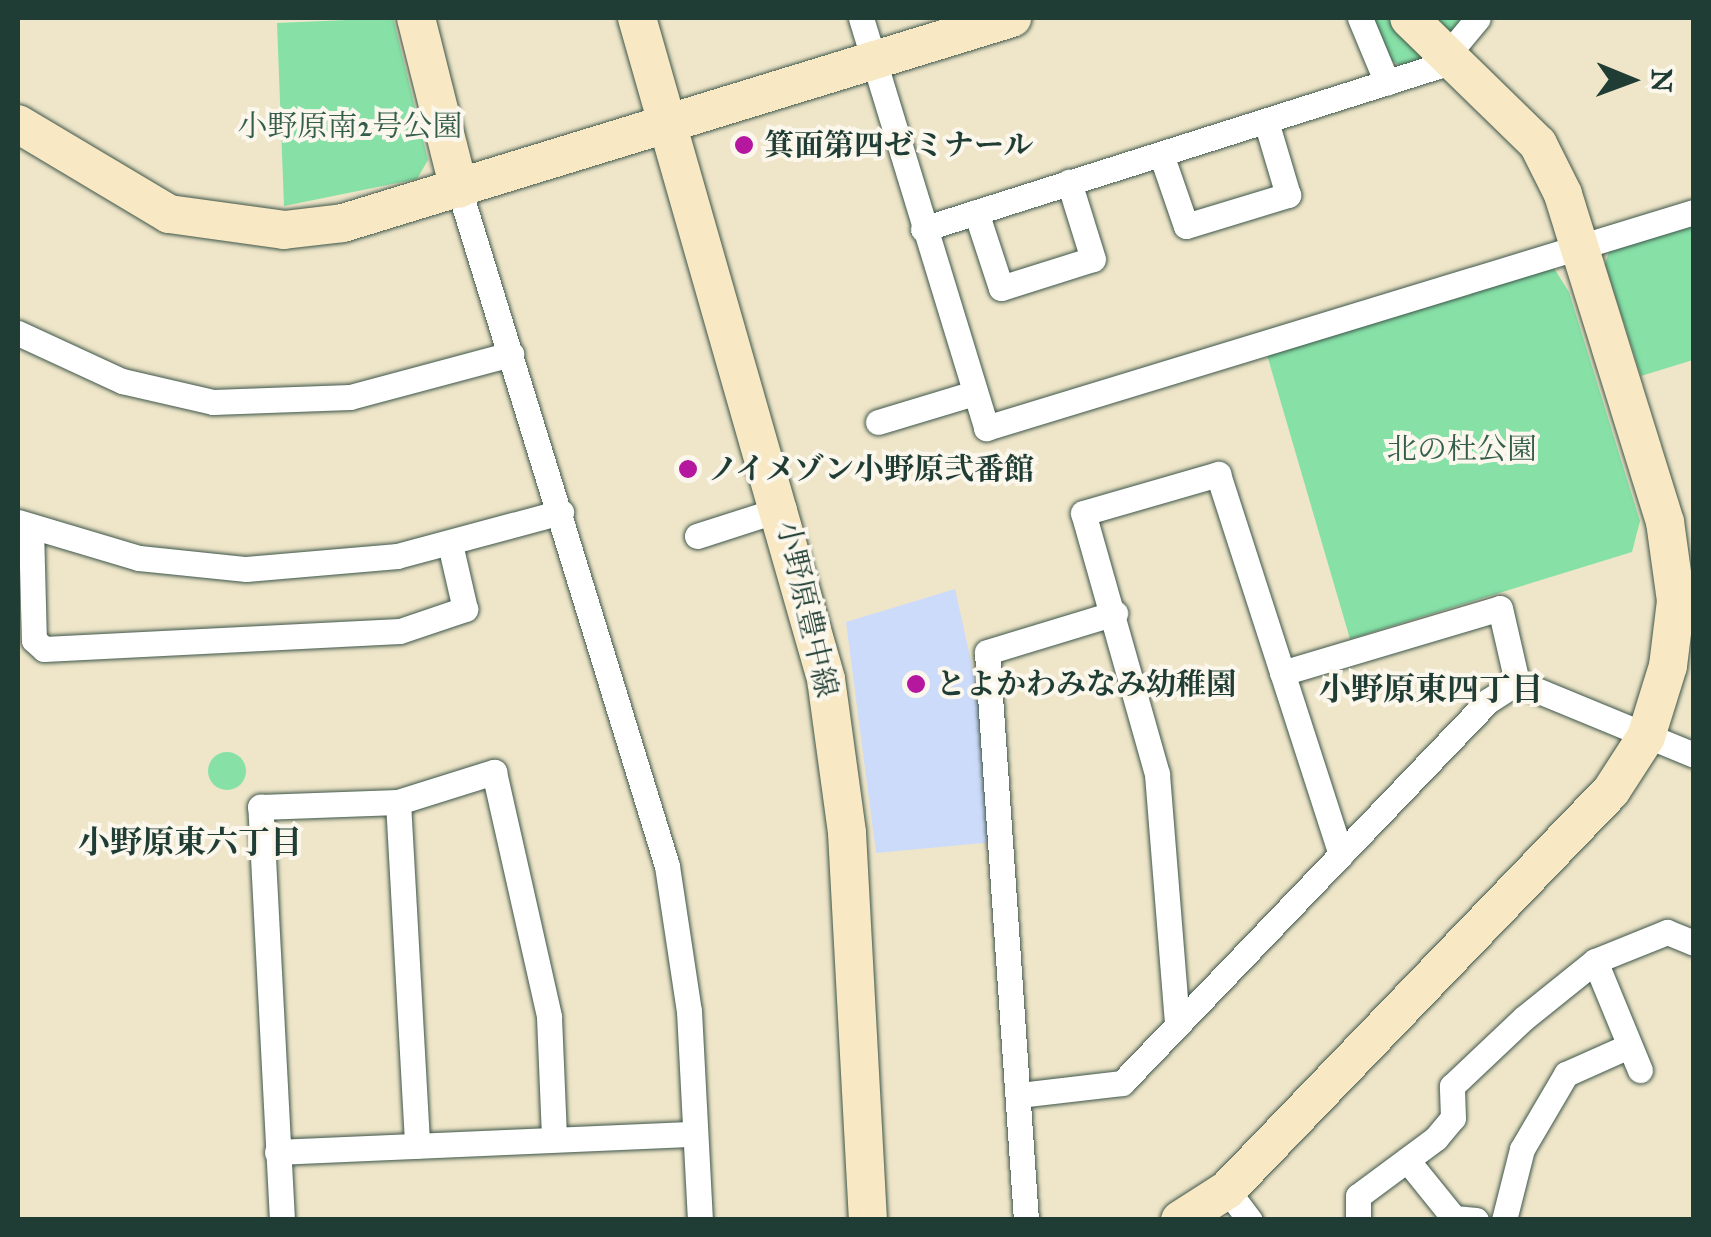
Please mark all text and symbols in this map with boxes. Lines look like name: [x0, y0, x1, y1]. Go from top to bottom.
north arrow: [1581, 30, 1681, 130]
text: N: [1644, 68, 1679, 93]
park label: 小野原南2号公園: [238, 108, 462, 144]
place label: 箕面第四ゼミナール: [764, 127, 1034, 163]
marker: 箕面第四ゼミナール: [733, 134, 755, 156]
park label: 北の杜公園: [1387, 431, 1537, 467]
place label: ノイメゾン小野原弐番館: [708, 451, 1038, 487]
marker: ノイメゾン小野原弐番館: [677, 458, 699, 480]
street label: 小野原豊中線: [769, 517, 845, 701]
place label: とよかわみなみ幼稚園: [936, 666, 1236, 702]
district label: 小野原東四丁目: [1319, 671, 1543, 709]
marker: とよかわみなみ幼稚園: [905, 673, 927, 695]
district label: 小野原東六丁目: [78, 824, 302, 862]

